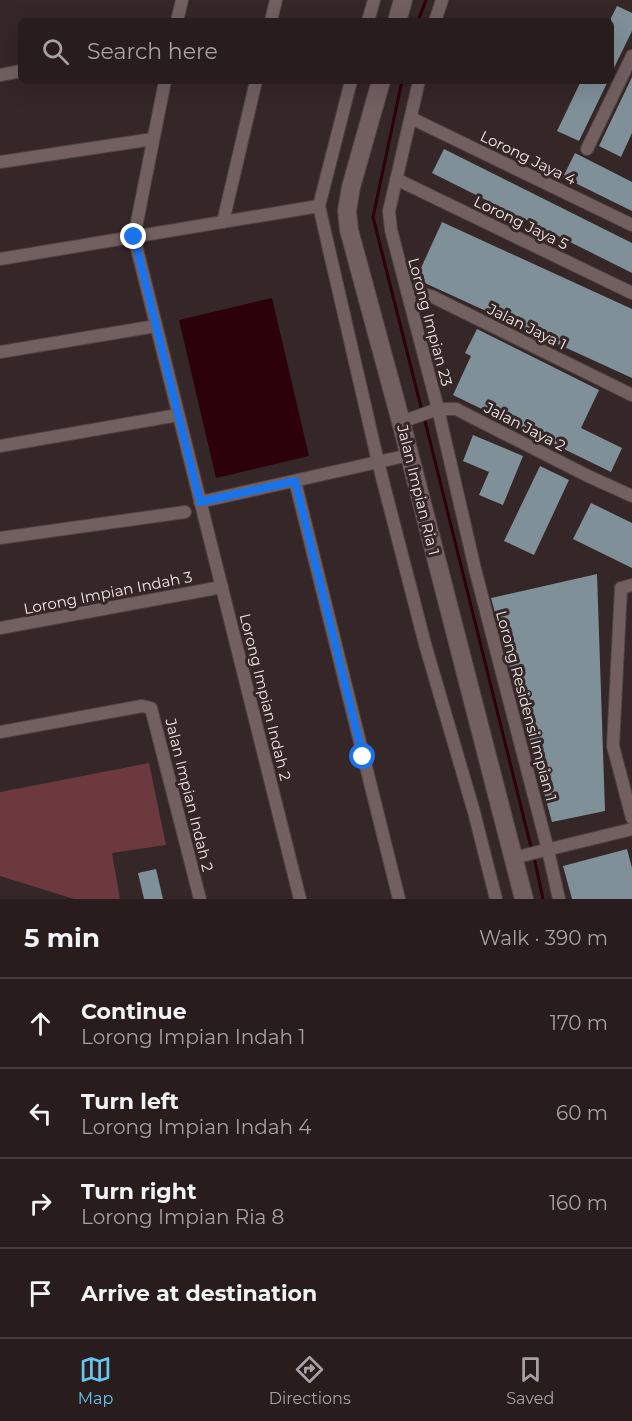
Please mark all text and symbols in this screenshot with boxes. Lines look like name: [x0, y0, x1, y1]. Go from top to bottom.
search box: [18, 18, 614, 84]
icon: search: [39, 35, 72, 68]
text: Search here: [87, 38, 218, 65]
street label: Lorong Jaya 4: [477, 126, 579, 189]
street label: Lorong Jaya 5: [471, 191, 572, 254]
route end: [120, 223, 146, 249]
street label: Lorong Impian 23: [404, 256, 457, 388]
street label: Jalan Jaya 1: [484, 299, 570, 354]
street label: Jalan Jaya 2: [481, 398, 569, 455]
street label: Jalan Impian Ria 1: [393, 422, 444, 557]
street label: Lorong Impian Indah 3: [22, 567, 194, 618]
street label: Lorong Residensi Impian 1: [492, 608, 561, 803]
street label: Lorong Impian Indah 2: [236, 611, 295, 782]
street label: Jalan Impian Indah 2: [161, 715, 218, 873]
route start: [349, 743, 375, 769]
text: 5 min: [24, 922, 100, 954]
text: Walk · 390 m: [479, 926, 608, 950]
text: Continue: [81, 998, 187, 1025]
icon: ahead: [24, 1007, 57, 1040]
text: 170 m: [550, 1011, 608, 1035]
text: Lorong Impian Indah 1: [81, 1025, 306, 1049]
text: Turn left: [81, 1088, 179, 1115]
icon: left: [24, 1097, 57, 1130]
text: 60 m: [556, 1101, 608, 1125]
text: Lorong Impian Indah 4: [81, 1115, 312, 1139]
text: Turn right: [81, 1178, 196, 1205]
icon: right: [24, 1187, 57, 1220]
text: 160 m: [549, 1191, 608, 1215]
text: Lorong Impian Ria 8: [81, 1205, 284, 1229]
icon: arrive: [24, 1277, 57, 1310]
text: Arrive at destination: [81, 1280, 317, 1307]
tab: Map: [78, 1353, 113, 1408]
tab: Directions: [269, 1353, 351, 1408]
tab: Saved: [506, 1353, 554, 1408]

